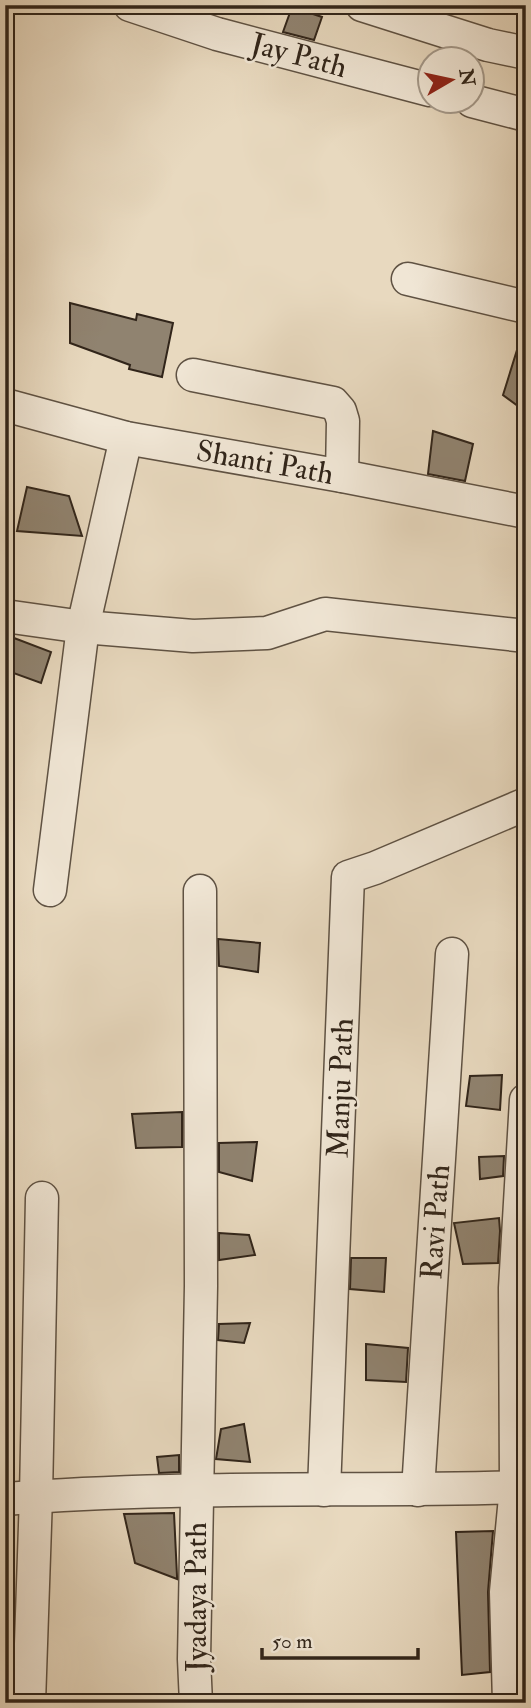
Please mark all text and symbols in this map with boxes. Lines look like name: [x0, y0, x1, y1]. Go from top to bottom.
street label: Jay Path: [246, 25, 351, 86]
north arrow: [416, 46, 486, 116]
text: N: [453, 66, 480, 89]
street label: Shanti Path: [193, 432, 337, 493]
street label: Manju Path: [320, 1017, 361, 1159]
street label: Ravi Path: [413, 1163, 458, 1281]
street label: Jyadaya Path: [178, 1522, 215, 1673]
scale bar: [262, 1617, 417, 1661]
text: 50 m: [272, 1628, 313, 1655]

